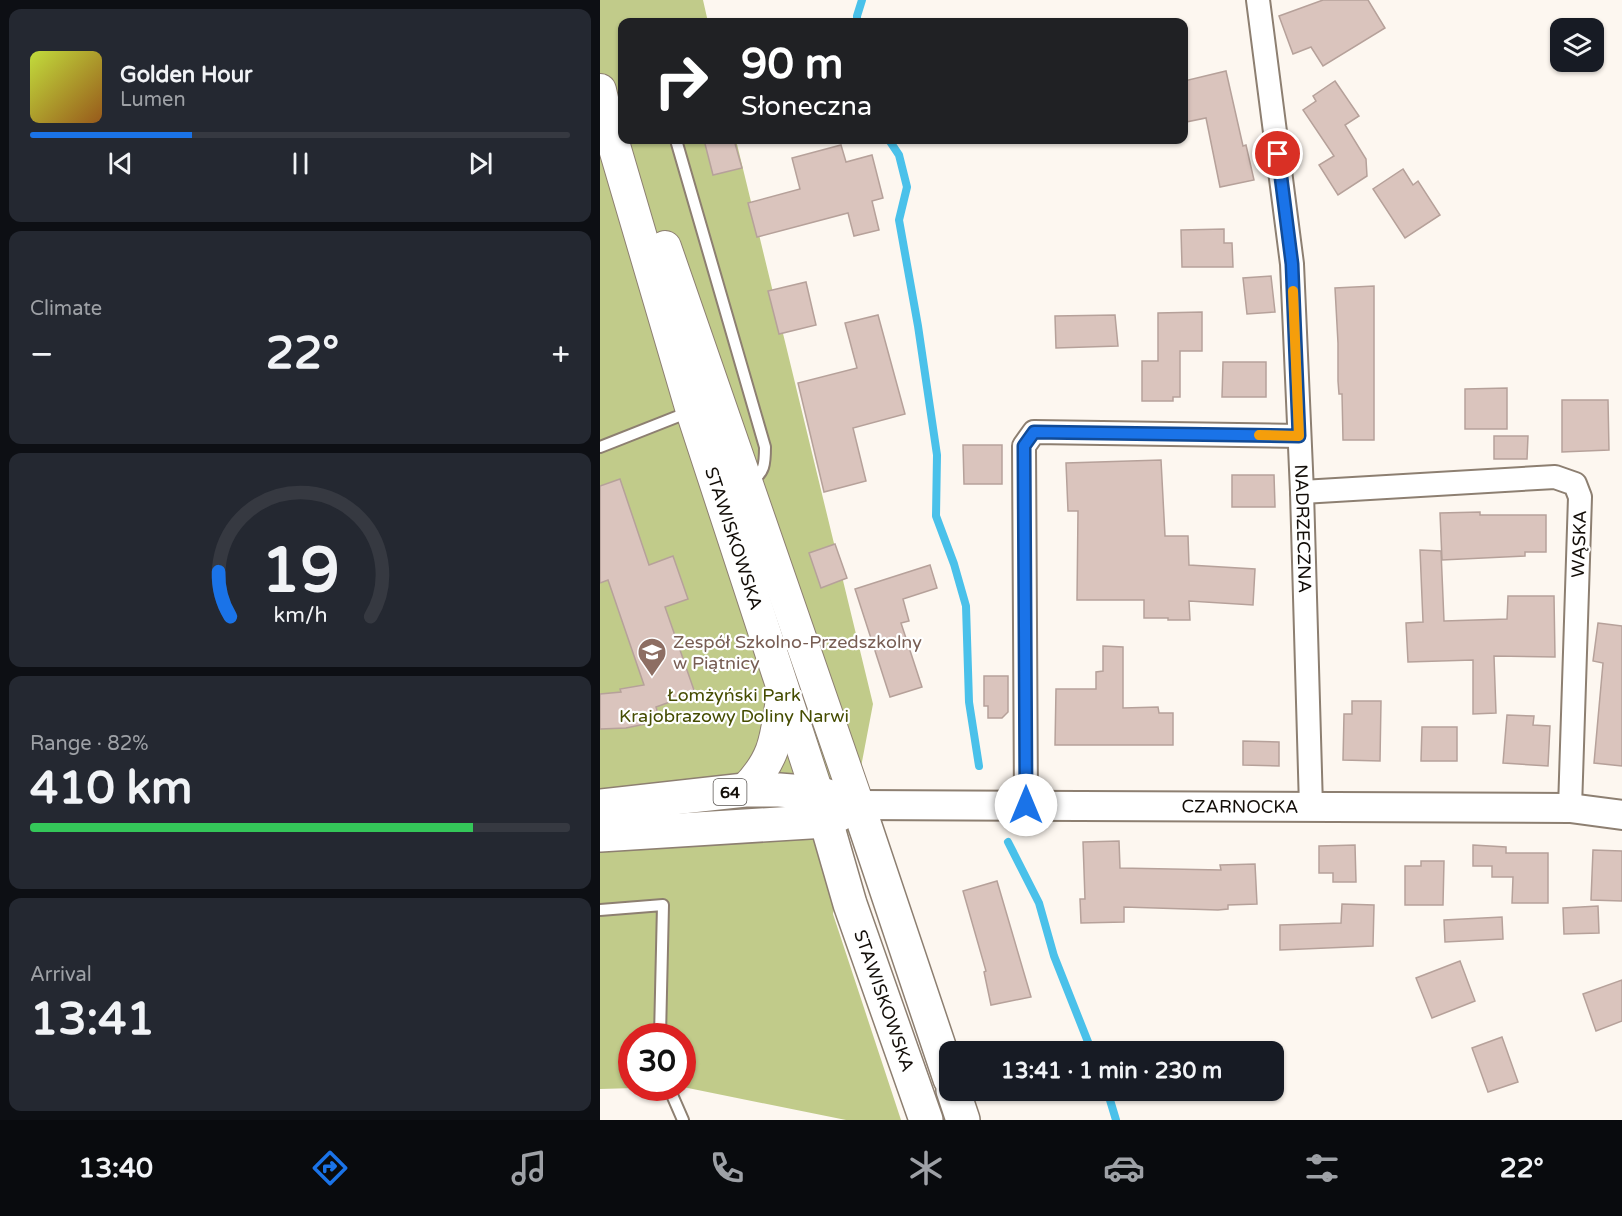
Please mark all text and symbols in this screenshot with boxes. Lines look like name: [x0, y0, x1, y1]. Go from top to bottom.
map controls: [1550, 18, 1604, 72]
button: layers: [1550, 18, 1604, 72]
text: 90 m: [741, 39, 843, 90]
icon: right: [642, 42, 720, 120]
text: Golden Hour: [120, 62, 252, 88]
text: Lumen: [120, 88, 186, 112]
text: Słoneczna: [741, 90, 872, 123]
pin: [1252, 128, 1303, 179]
icon: arrive: [1261, 137, 1294, 170]
icon: previous: [104, 147, 137, 180]
icon: pause: [284, 147, 317, 180]
icon: next: [464, 147, 497, 180]
text: Climate: [30, 297, 102, 321]
text: 22°: [266, 327, 339, 381]
text: −: [30, 335, 54, 374]
text: +: [551, 335, 570, 374]
street label: STAWISKOWSKA: [700, 464, 767, 612]
street label: NADRZECZNA: [1290, 464, 1316, 593]
street label: WĄSKA: [1567, 510, 1591, 578]
text: 19: [261, 534, 339, 609]
text: km/h: [273, 602, 327, 628]
place label: Zespół Szkolno-Przedszkolny w Piątnicy: [673, 631, 922, 674]
school or university icon: Zespół Szkolno-Przedszkolny w Piątnicy: [636, 636, 668, 678]
park label: Łomżyński Park Krajobrazowy Doliny Narwi: [619, 684, 849, 727]
text: Range · 82%: [30, 732, 149, 756]
text: 410 km: [30, 762, 192, 816]
position arrow: [994, 773, 1058, 837]
road number: 64: [714, 779, 746, 805]
street label: CZARNOCKA: [1181, 795, 1299, 818]
street label: STAWISKOWSKA: [849, 927, 919, 1075]
text: Arrival: [30, 963, 92, 987]
text: 13:41: [30, 993, 155, 1047]
speed limit sign: 30: [618, 1023, 696, 1101]
text: 13:41 · 1 min · 230 m: [1001, 1058, 1222, 1084]
icon: directions: [309, 1147, 351, 1189]
icon: music: [508, 1147, 550, 1189]
icon: phone: [706, 1147, 748, 1189]
icon: climate: [905, 1147, 947, 1189]
icon: car: [1103, 1147, 1145, 1189]
icon: filters: [1301, 1147, 1343, 1189]
text: 13:40: [78, 1152, 153, 1185]
text: 22°: [1500, 1152, 1544, 1185]

